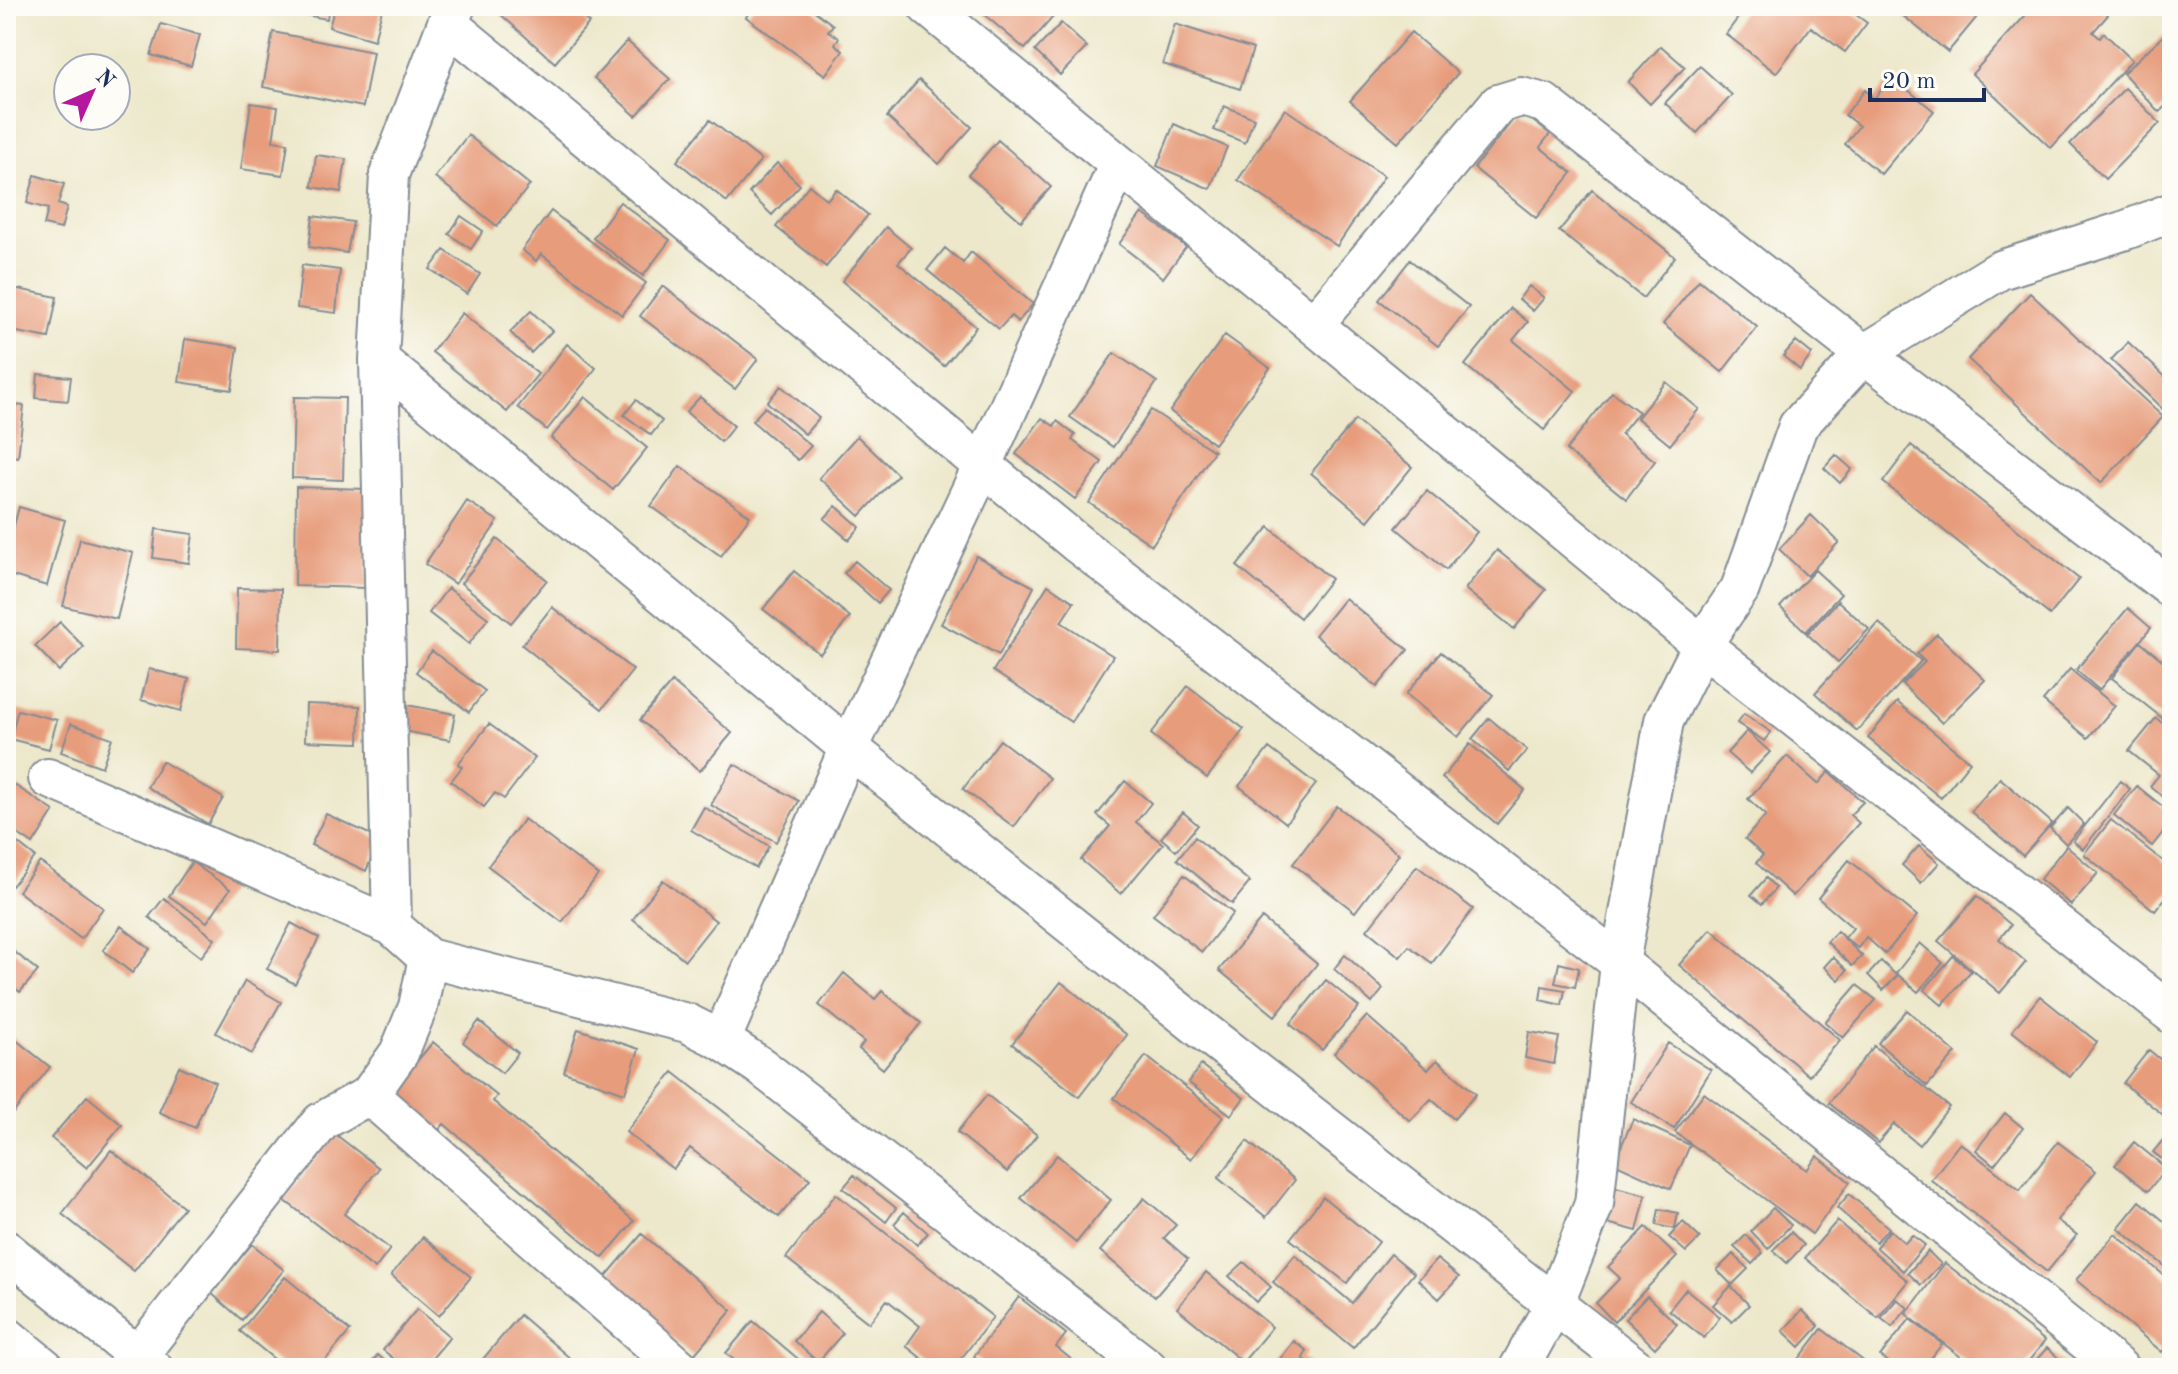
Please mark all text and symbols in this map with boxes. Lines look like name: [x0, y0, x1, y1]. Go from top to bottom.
north arrow: [52, 52, 132, 132]
scale bar: [1870, 52, 1984, 102]
text: N: [91, 66, 119, 93]
text: 20 m: [1882, 70, 1936, 94]

